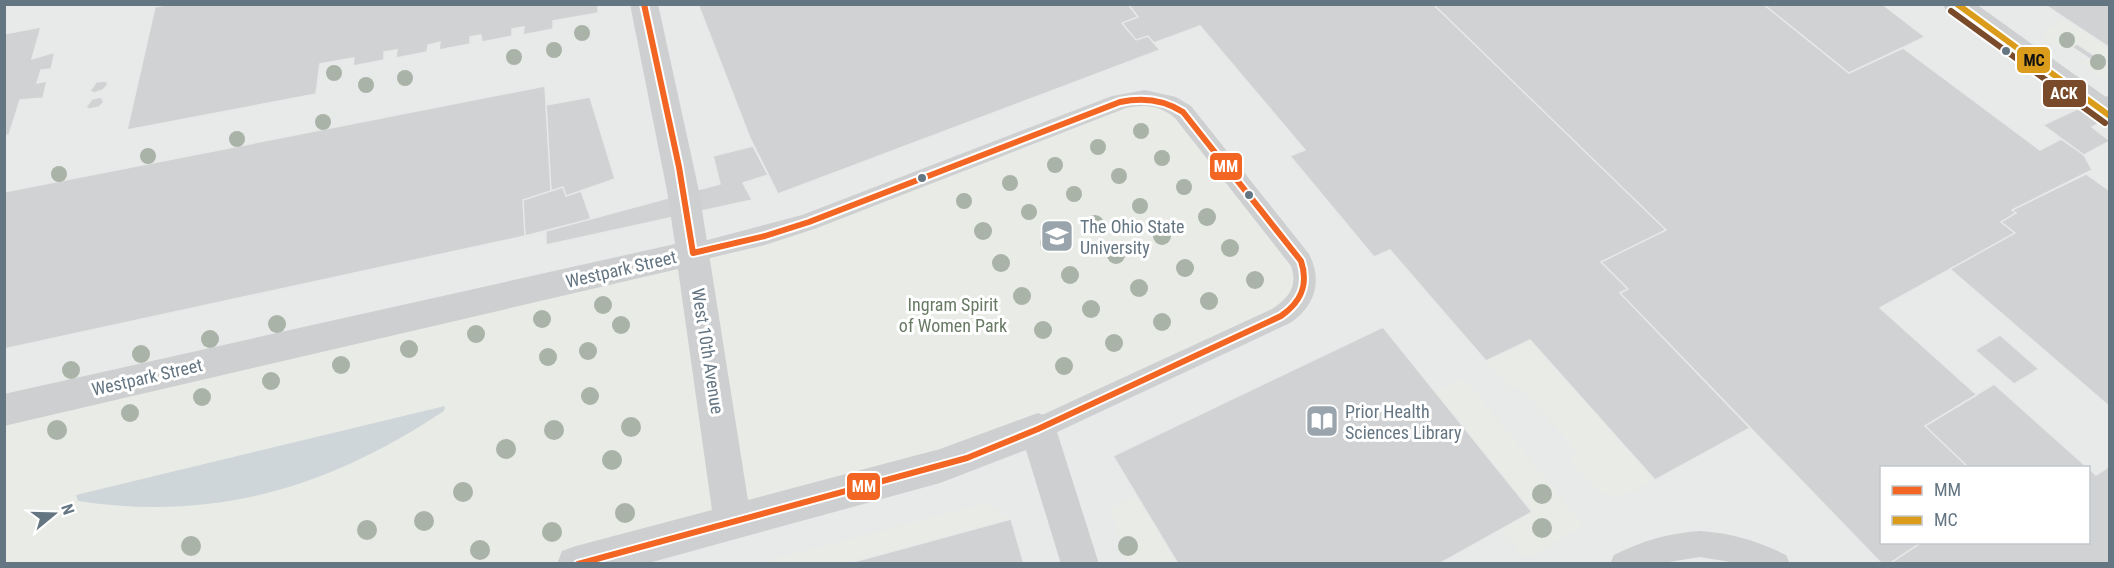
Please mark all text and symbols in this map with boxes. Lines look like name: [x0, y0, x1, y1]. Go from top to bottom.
unlabelled marker: [2000, 45, 2012, 57]
line badge: MC: [2016, 46, 2051, 74]
text: MC: [2023, 51, 2045, 70]
line badge: ACK: [2042, 79, 2087, 108]
text: ACK: [2050, 84, 2078, 103]
line badge: MM: [1209, 152, 1243, 181]
text: MM: [1214, 157, 1238, 176]
unlabelled marker: [916, 172, 928, 184]
unlabelled marker: [1243, 189, 1255, 201]
place label: The Ohio State University: [1080, 216, 1184, 258]
school or university icon: The Ohio State University: [1039, 218, 1075, 254]
street label: Westpark Street: [564, 246, 678, 292]
street label: West 10th Avenue: [688, 286, 728, 416]
park label: Ingram Spirit of Women Park: [899, 294, 1007, 336]
street label: Westpark Street: [90, 354, 204, 400]
place label: Prior Health Sciences Library: [1345, 401, 1462, 443]
library icon: Prior Health Sciences Library: [1304, 403, 1340, 439]
legend: [1880, 466, 2090, 544]
line badge: MM: [846, 472, 881, 501]
text: MM: [852, 477, 876, 496]
text: MM: [1934, 479, 1961, 500]
north arrow: [24, 484, 84, 544]
text: N: [57, 502, 78, 517]
text: MC: [1934, 509, 1958, 530]

